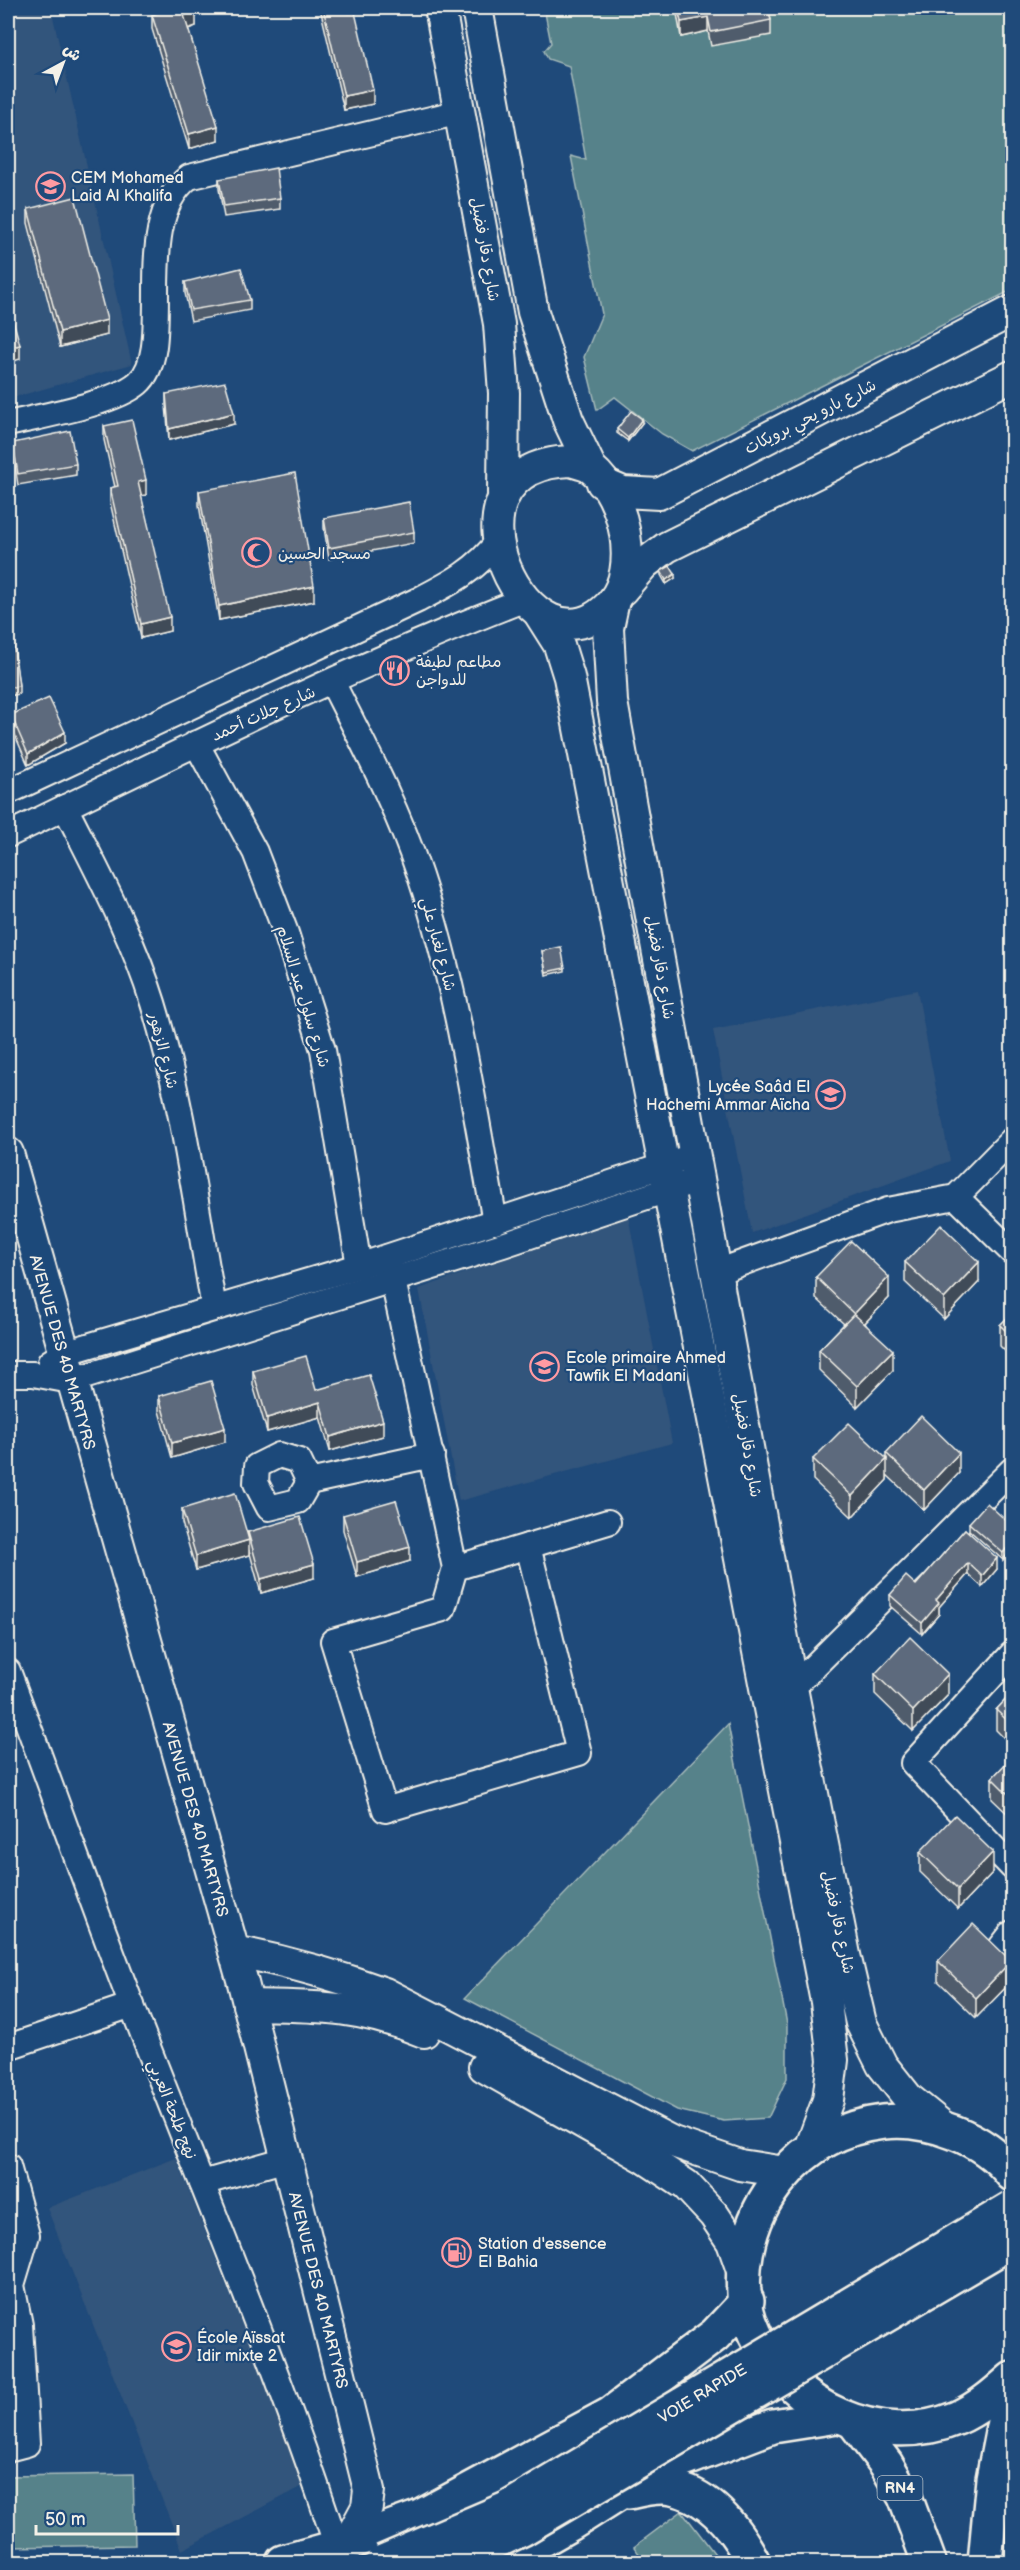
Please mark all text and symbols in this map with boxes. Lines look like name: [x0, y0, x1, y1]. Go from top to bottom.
north arrow: [33, 33, 93, 93]
text: ش: [59, 40, 85, 66]
place label: CEM Mohamed Laid Al Khalifa: [71, 169, 184, 206]
school or university icon: CEM Mohamed Laid Al Khalifa: [34, 170, 66, 202]
street label: شارع دقار فضيل: [465, 196, 503, 303]
street label: شارع بارو يحي برويكات: [742, 376, 881, 462]
mosque icon: مسجد الحسين: [241, 537, 273, 569]
place label: مسجد الحسين: [278, 545, 371, 564]
place label: مطاعم لطيفة للدواجن: [416, 653, 501, 690]
restaurant icon: مطاعم لطيفة للدواجن: [379, 654, 411, 686]
street label: شارع جلات أحمد: [209, 683, 319, 747]
street label: شارع لغبار علي: [412, 895, 459, 994]
street label: شارع دقار فضيل: [640, 914, 678, 1021]
street label: شارع سلول عبد السلام: [270, 923, 333, 1070]
street label: شارع الزهور: [143, 1009, 181, 1091]
place label: Lycée Saâd El Hachemi Ammar Aïcha: [646, 1078, 810, 1115]
school or university icon: Lycée Saâd El Hachemi Ammar Aïcha: [815, 1079, 847, 1111]
street label: AVENUE DES 40 MARTYRS: [25, 1253, 99, 1452]
place label: Ecole primaire Ahmed Tawfik El Madani: [566, 1349, 726, 1386]
school or university icon: Ecole primaire Ahmed Tawfik El Madani: [529, 1350, 561, 1382]
street label: شارع دقار فضيل: [727, 1392, 765, 1499]
street label: AVENUE DES 40 MARTYRS: [158, 1720, 232, 1919]
street label: شارع دقار فضيل: [816, 1869, 858, 1976]
street label: نهج طلحة العربي: [139, 2057, 200, 2164]
street label: AVENUE DES 40 MARTYRS: [284, 2190, 351, 2391]
place label: Station d'essence El Bahia: [478, 2235, 607, 2272]
fuel station icon: Station d'essence El Bahia: [441, 2236, 473, 2268]
place label: École Aïssat Idir mixte 2: [197, 2327, 285, 2366]
school or university icon: École Aïssat Idir mixte 2: [160, 2330, 192, 2362]
street label: VOIE RAPIDE: [655, 2360, 750, 2428]
road number: RN4: [878, 2476, 922, 2500]
scale bar: [36, 2498, 178, 2536]
text: 50 m: [45, 2509, 86, 2530]

